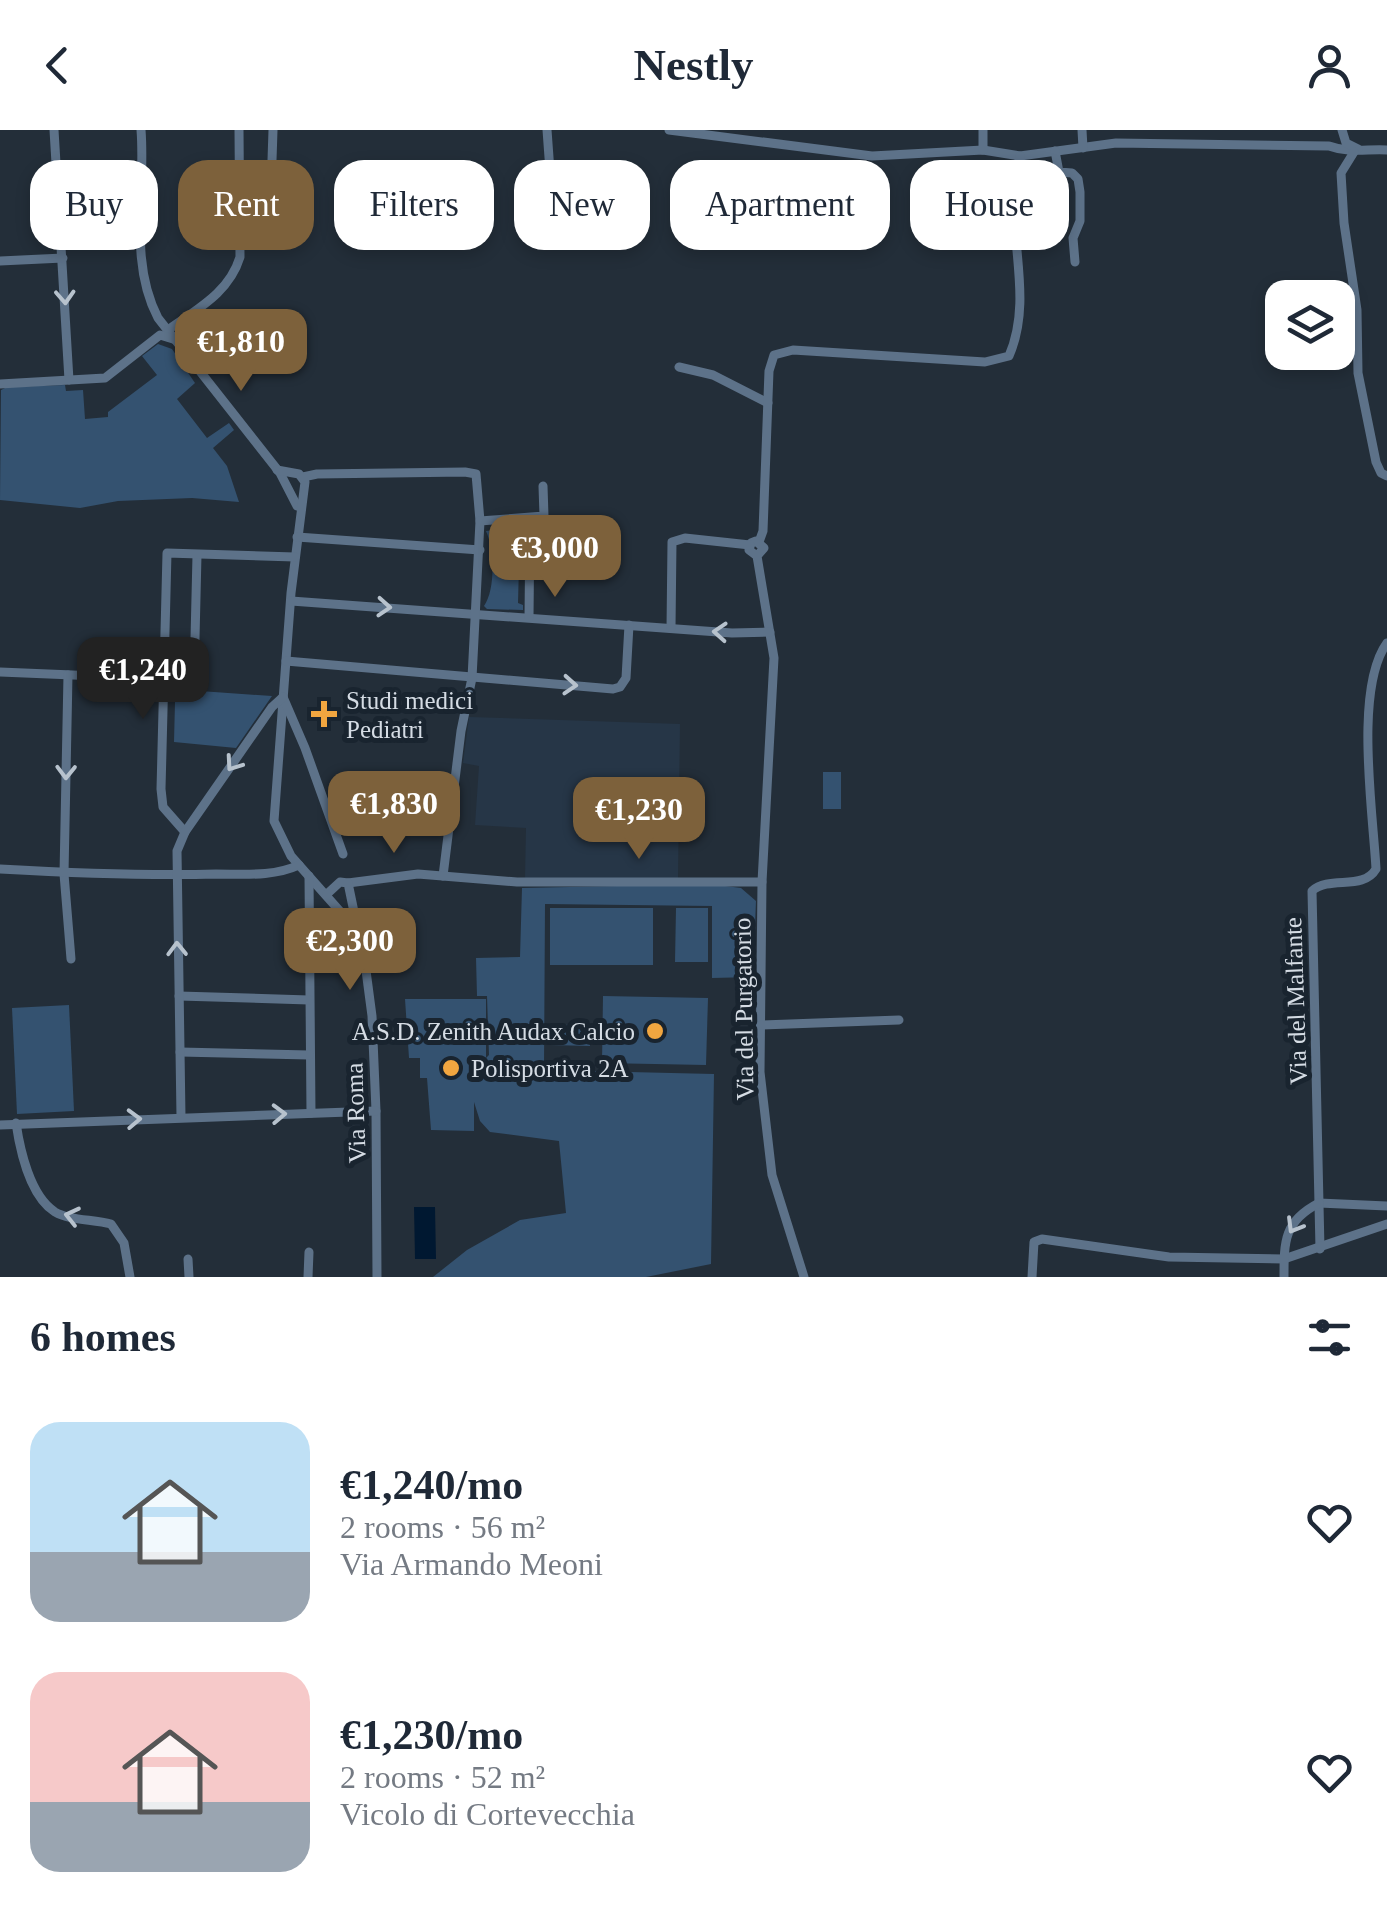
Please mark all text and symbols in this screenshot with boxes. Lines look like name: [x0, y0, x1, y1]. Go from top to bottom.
icon: back: [30, 38, 85, 93]
icon: person: [1302, 38, 1357, 93]
text: Nestly: [634, 40, 753, 90]
chip: Buy: [30, 160, 158, 250]
chip: Rent: [178, 160, 314, 250]
chip: Filters: [334, 160, 494, 250]
chip: New: [514, 160, 650, 250]
chip: Apartment: [670, 160, 890, 250]
chip: House: [910, 160, 1069, 250]
map controls: [1265, 280, 1355, 370]
button: layers: [1265, 280, 1355, 370]
one-way arrow: [54, 290, 75, 306]
pin: €1,810: [160, 309, 322, 394]
text: €1,810: [197, 323, 285, 359]
pin: €3,000: [474, 515, 636, 600]
text: €3,000: [511, 529, 599, 565]
one-way arrow: [377, 596, 393, 617]
one-way arrow: [712, 622, 728, 643]
pin: €1,240: [62, 637, 224, 722]
text: €1,240: [99, 651, 187, 687]
one-way arrow: [562, 674, 578, 696]
place label: Studi medici Pediatri: [346, 687, 473, 743]
marker: Studi medici Pediatri: [311, 701, 337, 727]
one-way arrow: [227, 752, 245, 771]
one-way arrow: [55, 766, 77, 781]
pin: €1,830: [313, 771, 475, 856]
pin: €1,230: [558, 777, 720, 862]
text: €1,830: [350, 785, 438, 821]
text: €1,230: [595, 791, 683, 827]
pin: €2,300: [269, 908, 431, 993]
street label: Via del Purgatorio: [728, 917, 759, 1101]
street label: Via del Malfante: [1279, 917, 1312, 1085]
text: €2,300: [306, 922, 394, 958]
one-way arrow: [167, 941, 188, 957]
place label: A.S.D. Zenith Audax Calcio: [352, 1018, 635, 1045]
marker: A.S.D. Zenith Audax Calcio: [644, 1020, 666, 1042]
place label: Polisportiva 2A: [471, 1055, 629, 1082]
marker: Polisportiva 2A: [440, 1057, 462, 1079]
street label: Via Roma: [340, 1062, 371, 1164]
one-way arrow: [271, 1103, 287, 1124]
one-way arrow: [126, 1108, 142, 1129]
one-way arrow: [64, 1206, 81, 1227]
one-way arrow: [1287, 1215, 1306, 1233]
icon: filters: [1302, 1310, 1357, 1365]
text: 6 homes: [30, 1314, 176, 1360]
icon: home: [110, 1462, 230, 1582]
text: €1,240/mo: [340, 1462, 523, 1508]
icon: heart: [1302, 1495, 1357, 1550]
text: 2 rooms · 56 m²: [340, 1509, 545, 1545]
text: Via Armando Meoni: [340, 1546, 603, 1582]
icon: home: [110, 1712, 230, 1832]
text: €1,230/mo: [340, 1712, 523, 1758]
icon: heart: [1302, 1745, 1357, 1800]
text: 2 rooms · 52 m²: [340, 1759, 545, 1795]
text: Vicolo di Cortevecchia: [340, 1796, 635, 1832]

